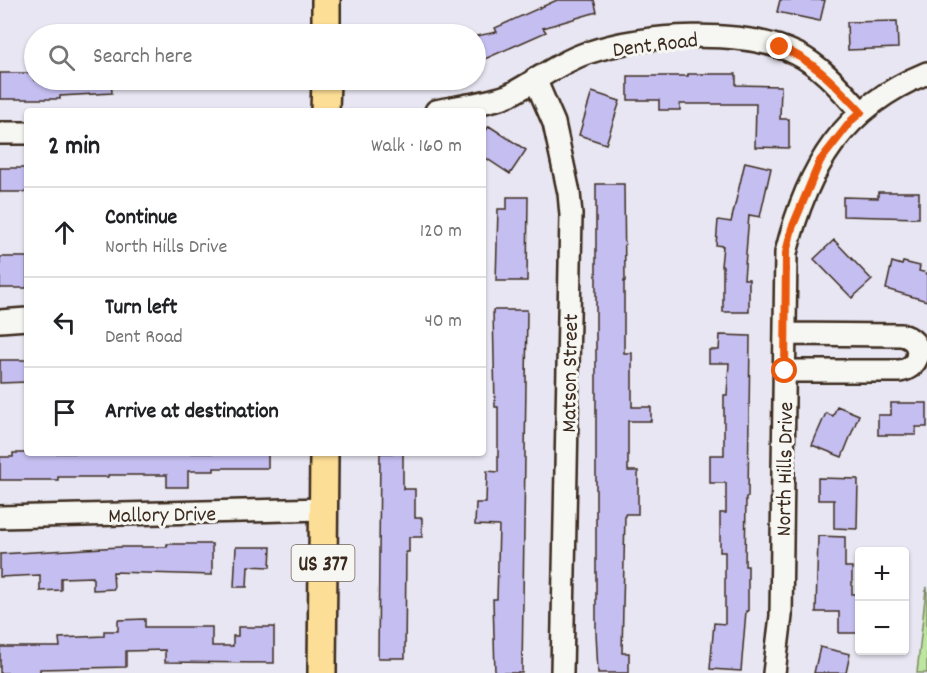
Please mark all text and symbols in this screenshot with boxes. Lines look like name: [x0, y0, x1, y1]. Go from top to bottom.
search box: [24, 24, 486, 90]
street label: Dent Road: [611, 26, 700, 67]
route end: [766, 33, 792, 59]
icon: search: [45, 41, 78, 74]
text: Search here: [93, 42, 192, 73]
text: 2 min: [48, 129, 100, 166]
text: Walk · 160 m: [371, 133, 462, 161]
text: Continue: [105, 203, 177, 234]
icon: ahead: [48, 216, 81, 249]
text: 120 m: [420, 218, 462, 246]
text: North Hills Drive: [105, 234, 227, 262]
text: Turn left: [105, 293, 177, 324]
icon: left: [48, 306, 81, 339]
text: 40 m: [424, 308, 462, 336]
street label: Matson Street: [555, 313, 588, 433]
text: Dent Road: [105, 324, 183, 352]
route start: [771, 357, 797, 383]
icon: arrive: [48, 396, 81, 429]
text: Arrive at destination: [105, 397, 279, 428]
street label: North Hills Drive: [770, 402, 803, 537]
street label: Mallory Drive: [108, 500, 216, 533]
road number: US 377: [292, 545, 354, 581]
map controls: [855, 547, 909, 655]
button: +: [855, 547, 909, 601]
button: −: [855, 601, 909, 655]

